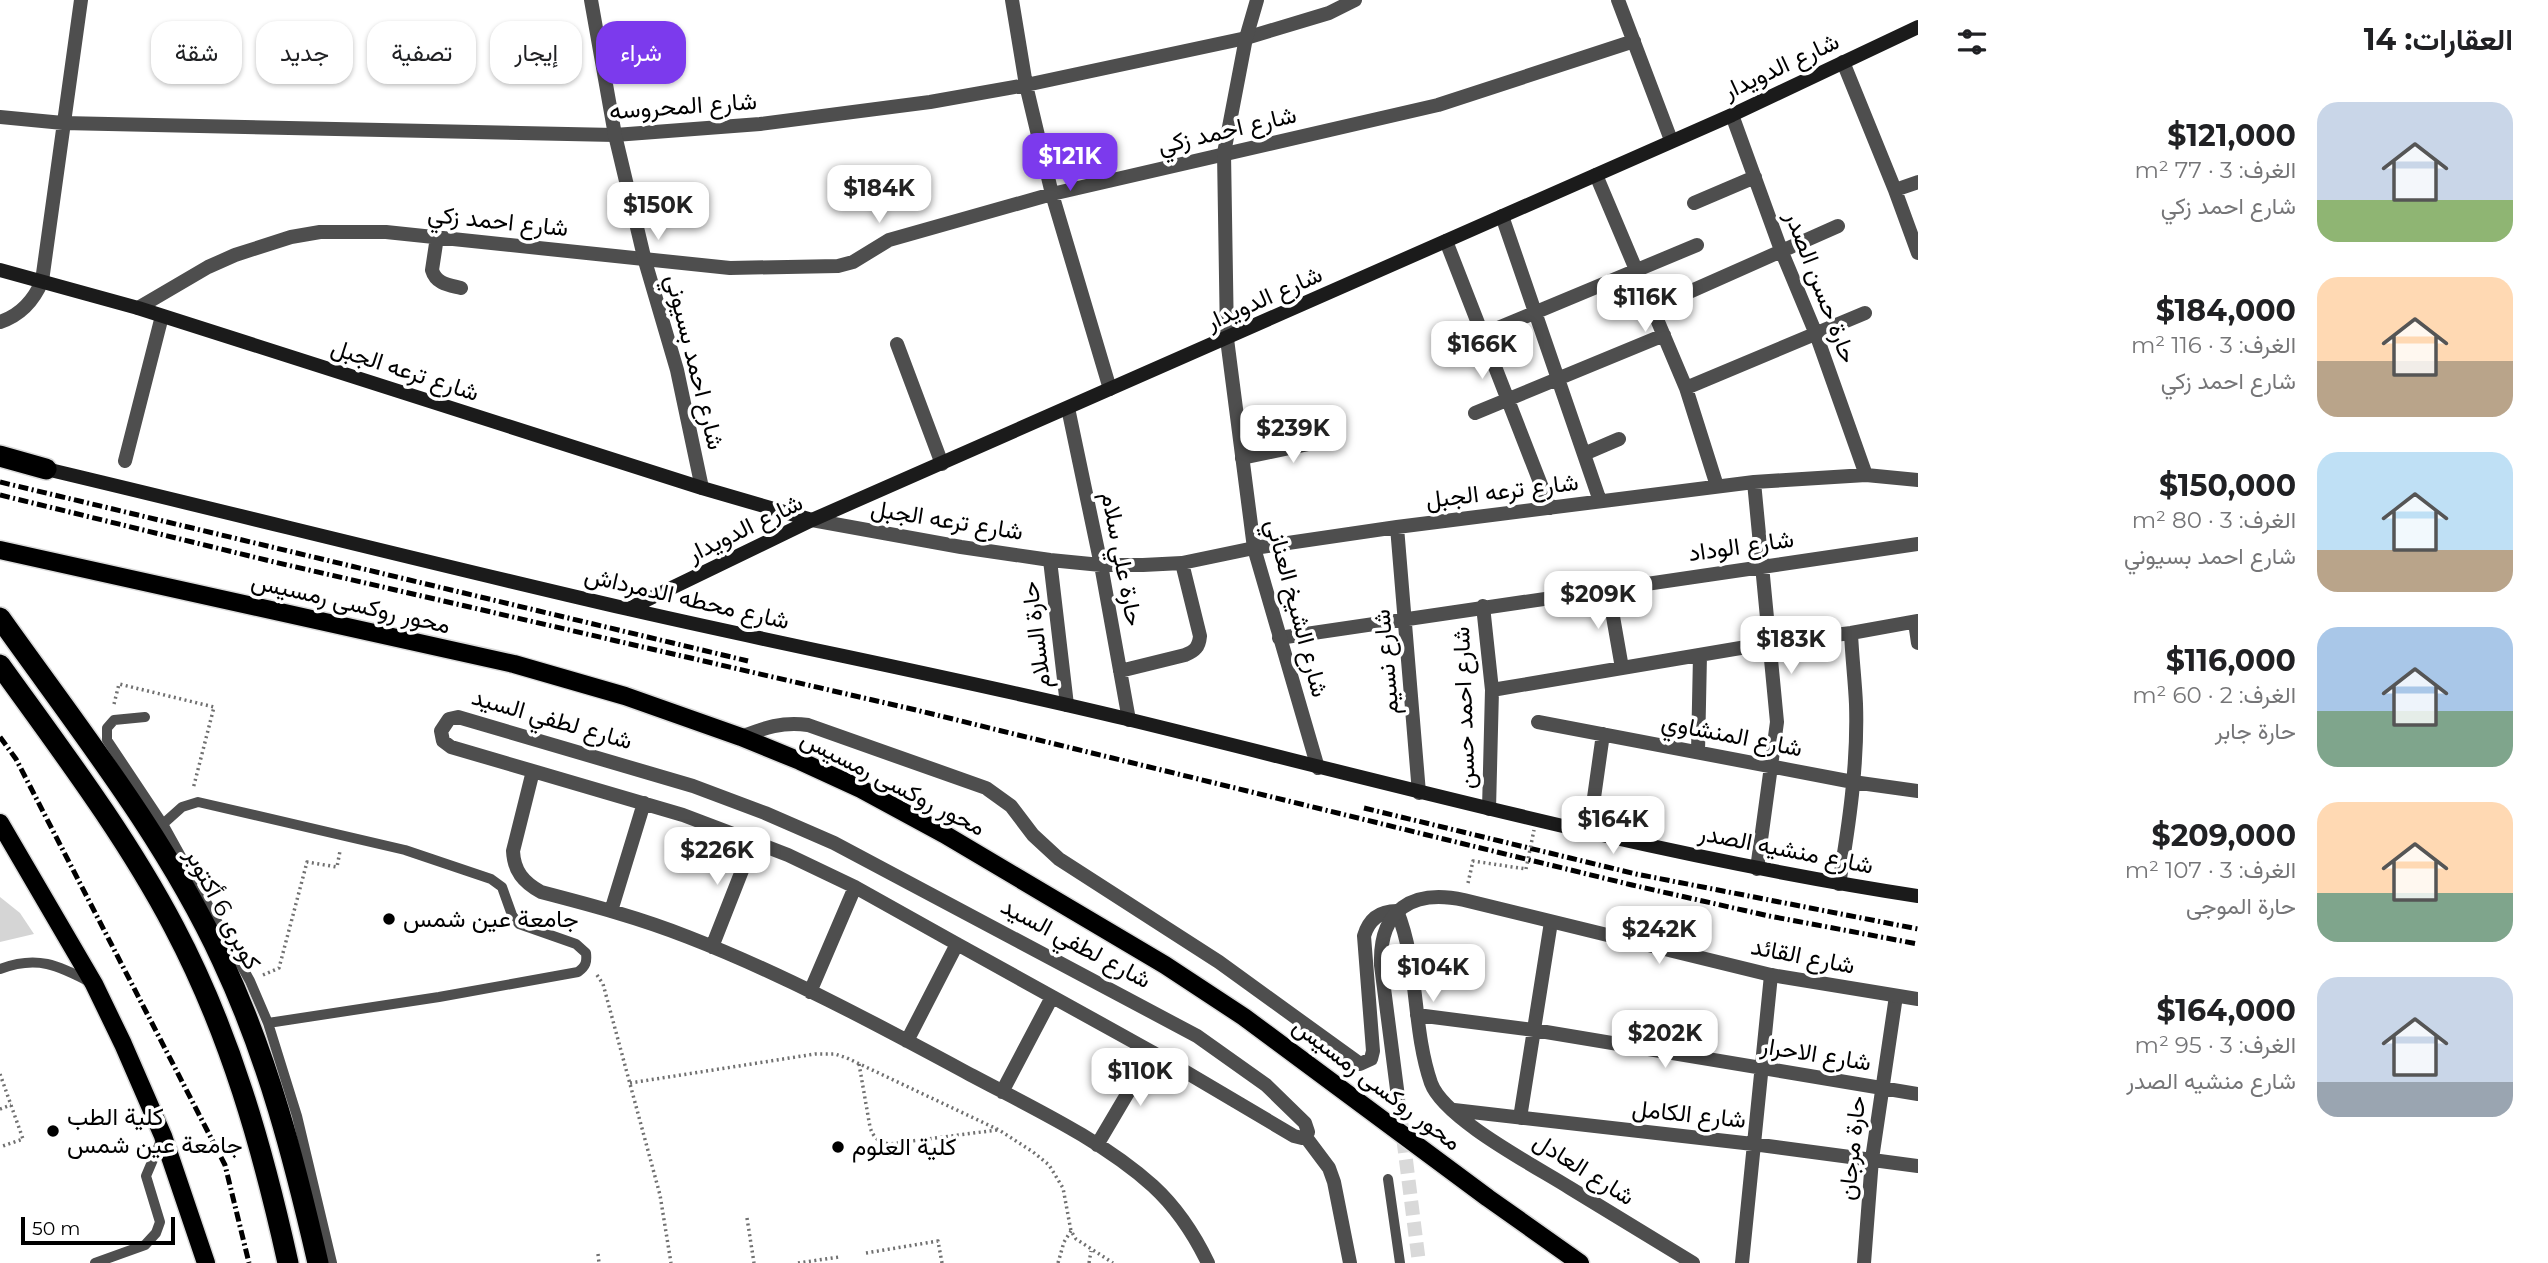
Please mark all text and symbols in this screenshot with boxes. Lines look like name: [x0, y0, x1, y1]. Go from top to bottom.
chip: شقة: [151, 21, 242, 84]
chip: جديد: [256, 21, 353, 84]
chip: تصفية: [367, 21, 476, 84]
chip: إيجار: [490, 21, 582, 84]
chip: شراء: [596, 21, 686, 84]
text: العقارات: 14: [2364, 21, 2513, 58]
icon: filters: [1953, 23, 1991, 61]
street label: شارع الدويدار: [1717, 26, 1844, 107]
street label: شارع المحروسه: [608, 86, 758, 127]
street label: شارع احمد زكي: [1155, 99, 1300, 164]
text: $121,000: [2167, 117, 2296, 154]
icon: home: [2373, 130, 2457, 214]
pin: $121K: [1021, 134, 1119, 193]
text: $121K: [1038, 142, 1102, 170]
text: الغرف: 3 · 77 m²: [2134, 156, 2296, 184]
pin: $184K: [830, 166, 928, 225]
text: $184K: [843, 174, 915, 202]
pin: $150K: [609, 182, 707, 242]
text: $150K: [623, 191, 693, 219]
text: شارع احمد زكي: [2161, 192, 2296, 220]
street label: شارع احمد زكي: [426, 199, 570, 247]
street label: حارة حسن الصدر: [1778, 206, 1864, 367]
street label: شارع الدويدار: [1200, 259, 1327, 338]
street label: شارع احمد بسيوني: [655, 271, 731, 454]
pin: $116K: [1596, 274, 1694, 334]
text: $116K: [1613, 283, 1677, 311]
text: $184,000: [2156, 292, 2296, 329]
icon: home: [2373, 305, 2457, 389]
pin: $166K: [1433, 322, 1531, 381]
text: $166K: [1447, 330, 1517, 358]
text: الغرف: 3 · 116 m²: [2131, 331, 2296, 359]
street label: شارع ترعه الجبل: [327, 332, 483, 409]
text: شارع احمد زكي: [2161, 367, 2296, 395]
pin: $239K: [1244, 406, 1342, 465]
text: $239K: [1256, 414, 1330, 442]
street label: شارع ترعه الجبل: [1424, 467, 1580, 516]
text: $150,000: [2159, 467, 2296, 504]
icon: home: [2373, 480, 2457, 564]
street label: شارع الدويدار: [682, 487, 808, 570]
street label: حارة علي سلام: [1090, 489, 1150, 629]
street label: شارع ترعه الجبل: [869, 493, 1025, 548]
text: الغرف: 3 · 80 m²: [2132, 506, 2296, 534]
street label: شارع الشيخ العناني: [1255, 516, 1335, 701]
street label: شارع الوداد: [1686, 524, 1796, 569]
text: شارع احمد بسيوني: [2124, 542, 2296, 570]
street label: شارع محطه الدمرداش: [581, 560, 792, 637]
street label: محور روكسى رمسيس: [249, 566, 453, 640]
pin: $209K: [1549, 572, 1647, 631]
street label: حارة السلام: [1015, 580, 1058, 690]
text: $209K: [1560, 580, 1636, 608]
street label: شارع نسيم: [1366, 608, 1407, 716]
pin: $183K: [1742, 616, 1840, 676]
text: $183K: [1756, 625, 1826, 653]
street label: شارع احمد حسن: [1446, 626, 1483, 790]
text: $116,000: [2166, 642, 2296, 679]
icon: home: [2373, 655, 2457, 739]
text: الغرف: 2 · 60 m²: [2132, 681, 2296, 709]
street label: شارع لطفي السيد: [467, 682, 636, 760]
street label: شارع المنشاوي: [1658, 707, 1805, 767]
text: حارة جابر: [2215, 717, 2296, 745]
street label: محور روكسى رمسيس: [796, 723, 990, 843]
pin: $164K: [1564, 796, 1662, 856]
text: $164K: [1578, 805, 1648, 833]
street label: شارع منشيه الصدر: [1695, 817, 1876, 882]
text: $209,000: [2152, 817, 2296, 854]
pin: $226K: [668, 828, 766, 887]
icon: home: [2373, 830, 2457, 914]
text: $226K: [680, 836, 754, 864]
street label: كوبرى 6 أكتوبر: [178, 842, 268, 975]
text: الغرف: 3 · 107 m²: [2125, 856, 2296, 884]
street label: شارع لطفي السيد: [994, 891, 1156, 999]
text: حارة الموجى: [2186, 892, 2296, 920]
place label: جامعة عين شمس: [403, 904, 579, 933]
pin: $242K: [1610, 906, 1708, 966]
marker: جامعة عين شمس: [381, 911, 397, 927]
text: $242K: [1622, 915, 1696, 943]
street label: شارع القائد: [1748, 931, 1858, 982]
pin: $104K: [1384, 944, 1482, 1004]
text: $104K: [1397, 953, 1469, 981]
text: $164,000: [2156, 992, 2296, 1029]
icon: home: [2373, 1005, 2457, 1089]
pin: $202K: [1616, 1010, 1714, 1070]
street label: محور روكسى رمسيس: [1287, 1011, 1467, 1157]
text: $202K: [1628, 1019, 1702, 1047]
street label: شارع الاحرار: [1758, 1030, 1873, 1079]
text: الغرف: 3 · 95 m²: [2135, 1031, 2296, 1059]
pin: $110K: [1091, 1048, 1189, 1108]
text: $110K: [1107, 1057, 1173, 1085]
text: شارع منشيه الصدر: [2126, 1067, 2296, 1095]
street label: شارع الكامل: [1630, 1093, 1747, 1136]
street label: حارة مرجان: [1832, 1094, 1872, 1202]
place label: كلية الطب جامعة عين شمس: [67, 1102, 243, 1159]
marker: كلية الطب جامعة عين شمس: [45, 1123, 61, 1139]
street label: شارع العادل: [1527, 1126, 1640, 1213]
place label: كلية العلوم: [852, 1132, 957, 1163]
marker: كلية العلوم: [830, 1139, 846, 1155]
scale bar: [21, 1214, 175, 1246]
text: 50 m: [32, 1217, 80, 1240]

